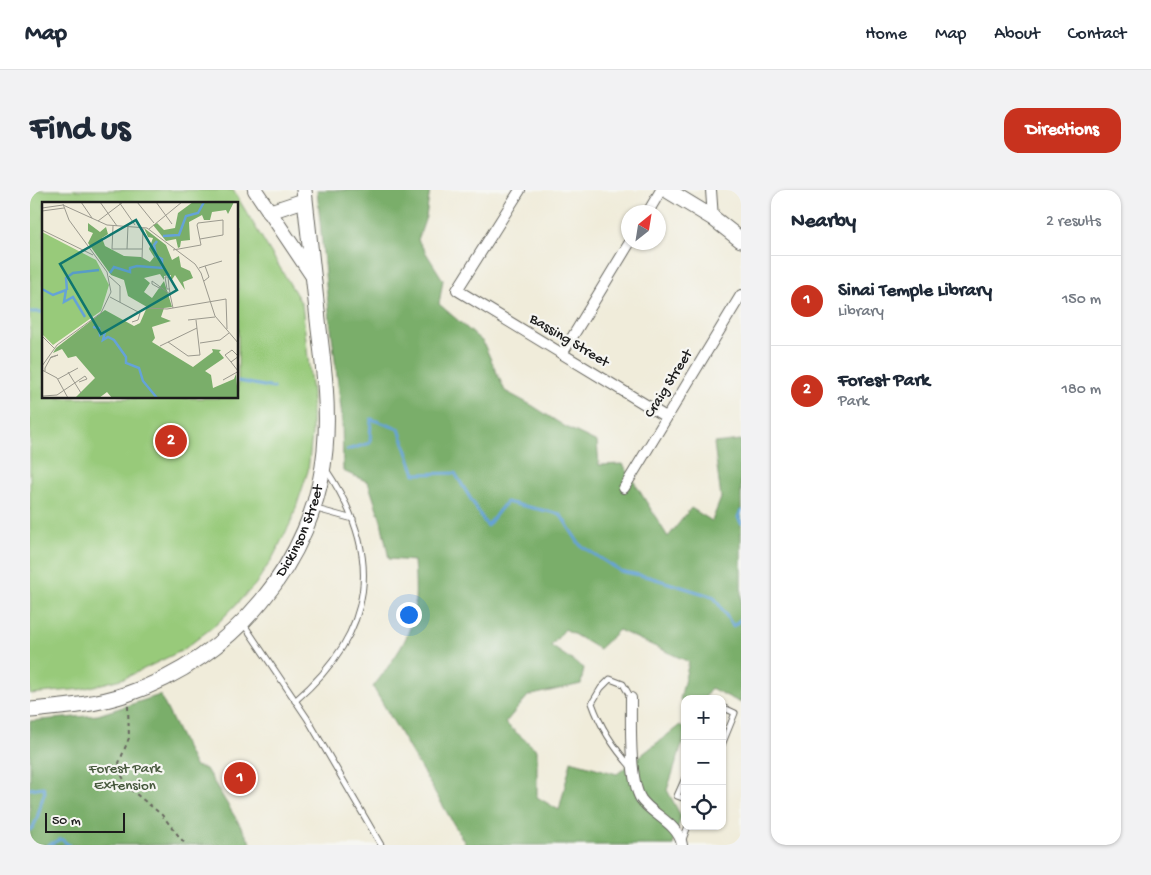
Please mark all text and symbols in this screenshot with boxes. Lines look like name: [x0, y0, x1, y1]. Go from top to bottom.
text: Map: [25, 20, 67, 49]
text: Home: [865, 24, 907, 45]
text: Map: [935, 24, 966, 45]
text: About: [994, 24, 1040, 45]
text: Contact: [1068, 24, 1126, 45]
button: Directions: [1004, 108, 1121, 153]
text: Find us: [30, 110, 130, 151]
inset map: [42, 202, 239, 399]
north arrow: [621, 205, 666, 250]
text: Nearby: [791, 210, 856, 235]
text: 2 results: [1046, 213, 1101, 232]
text: Sinai Temple Library: [838, 280, 992, 303]
text: 1: [804, 291, 810, 310]
text: 150 m: [1062, 291, 1101, 310]
text: Library: [838, 303, 884, 322]
street label: Bassing Street: [525, 310, 614, 373]
street label: Craig Street: [641, 345, 698, 421]
text: Forest Park: [838, 370, 930, 393]
text: 2: [803, 381, 811, 400]
text: 180 m: [1062, 381, 1101, 400]
text: Park: [838, 393, 869, 412]
pin: 2: [155, 422, 187, 460]
street label: Dickinson Street: [272, 481, 329, 582]
your location: [396, 602, 422, 628]
map controls: [681, 695, 726, 830]
button: +: [681, 695, 726, 740]
button: −: [681, 740, 726, 785]
pin: 1: [224, 759, 256, 797]
park label: Forest Park Extension: [88, 760, 162, 795]
button: locate: [681, 785, 726, 830]
scale bar: [45, 810, 125, 833]
text: 50 m: [52, 813, 81, 830]

